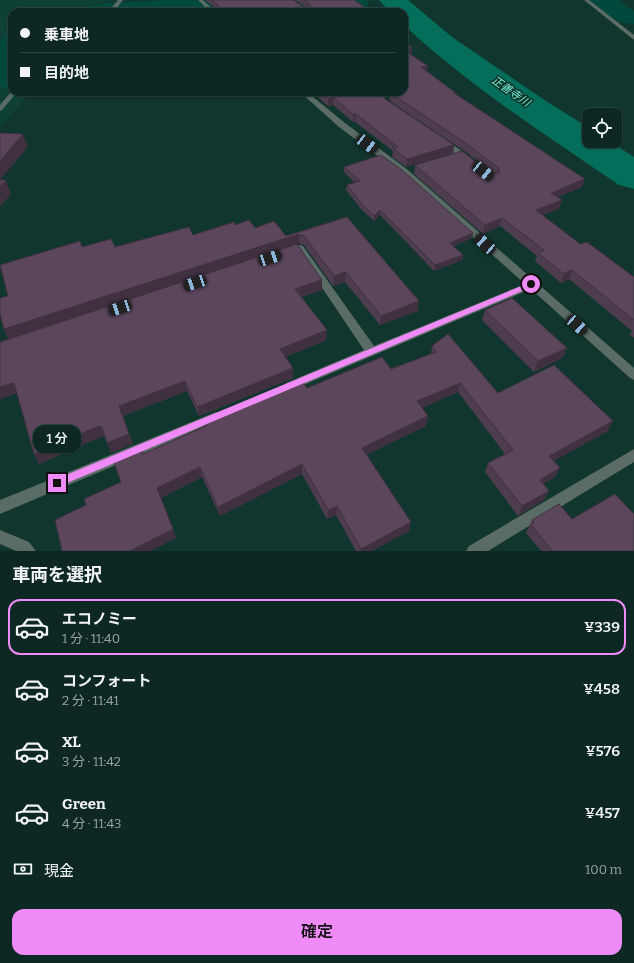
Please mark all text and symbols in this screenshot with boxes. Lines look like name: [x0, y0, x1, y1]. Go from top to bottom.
text: 乗車地: [44, 26, 89, 44]
text: 目的地: [44, 64, 89, 82]
water label: 正善寺川: [489, 73, 533, 110]
map controls: [582, 108, 622, 148]
button: locate: [582, 108, 622, 148]
car: [354, 132, 380, 156]
car: [470, 159, 496, 183]
car: [472, 232, 498, 256]
car: [257, 249, 283, 267]
car: [182, 274, 208, 292]
route start: [522, 275, 540, 293]
car: [107, 299, 133, 317]
car: [564, 313, 590, 337]
callout: 1 分: [33, 425, 81, 453]
text: 1 分: [47, 431, 67, 446]
route end: [48, 474, 66, 492]
text: 車両を選択: [12, 564, 102, 586]
icon: car: [14, 609, 50, 645]
text: エコノミー: [62, 610, 137, 628]
text: ¥339: [584, 618, 620, 636]
text: 1 分 · 11:40: [62, 631, 120, 646]
icon: car: [14, 671, 50, 707]
text: コンフォート: [62, 672, 152, 690]
text: ¥458: [583, 680, 620, 698]
text: 2 分 · 11:41: [62, 693, 119, 708]
icon: car: [14, 733, 50, 769]
text: XL: [62, 733, 81, 751]
text: ¥576: [585, 742, 620, 760]
text: 3 分 · 11:42: [62, 754, 121, 769]
icon: car: [14, 795, 50, 831]
text: Green: [62, 795, 106, 813]
text: ¥457: [585, 804, 620, 822]
text: 4 分 · 11:43: [62, 816, 121, 831]
icon: cash: [12, 858, 34, 880]
text: 現金: [44, 862, 74, 880]
text: 100 m: [585, 862, 622, 877]
button: 確定: [12, 909, 622, 955]

